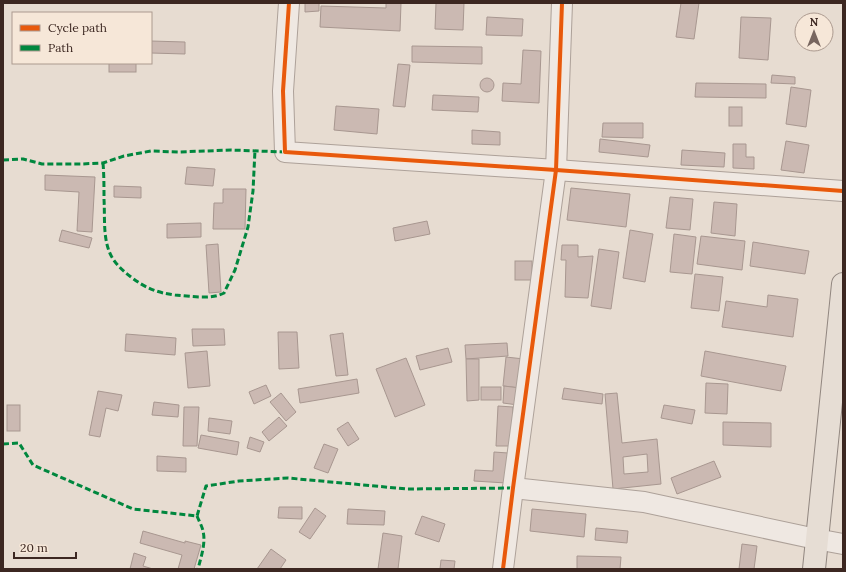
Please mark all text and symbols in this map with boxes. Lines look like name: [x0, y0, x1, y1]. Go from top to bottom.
legend: [12, 12, 152, 64]
north arrow: [794, 12, 834, 52]
text: N: [810, 15, 819, 29]
text: Cycle path: [48, 20, 107, 35]
text: Path: [48, 40, 73, 55]
scale bar: [14, 534, 76, 560]
text: 20 m: [20, 540, 48, 555]

